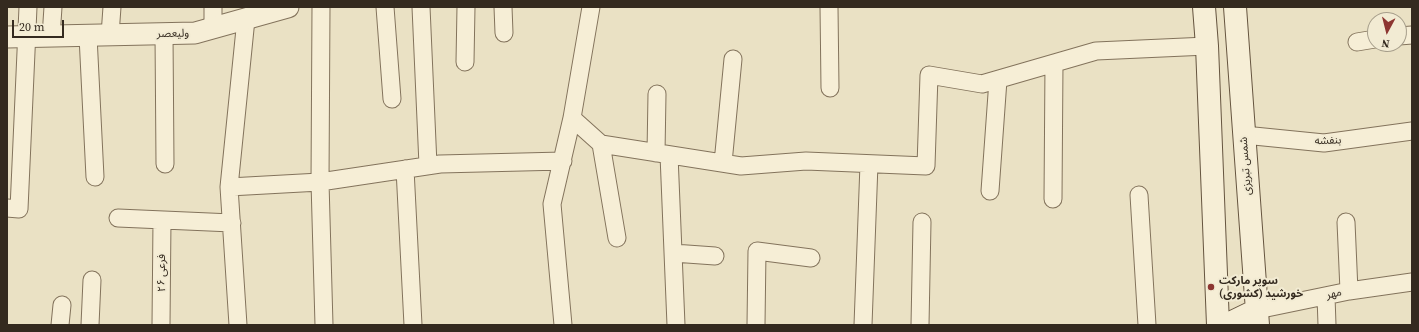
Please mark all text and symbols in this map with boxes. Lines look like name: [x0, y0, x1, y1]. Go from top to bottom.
scale bar: [14, 12, 66, 38]
north arrow: [1367, 12, 1407, 52]
text: 20 m: [19, 19, 45, 35]
street label: ولیعصر: [157, 27, 189, 41]
text: N: [1381, 35, 1390, 51]
street label: بنفشه: [1314, 134, 1342, 148]
street label: شمس تبریزی: [1237, 136, 1255, 196]
street label: فرعی ۲۶: [155, 254, 169, 292]
place label: سوپر مارکت خورشید (کشوری): [1219, 274, 1303, 300]
marker: سوپر مارکت خورشید (کشوری): [1206, 282, 1216, 292]
street label: مهر: [1325, 286, 1343, 302]

